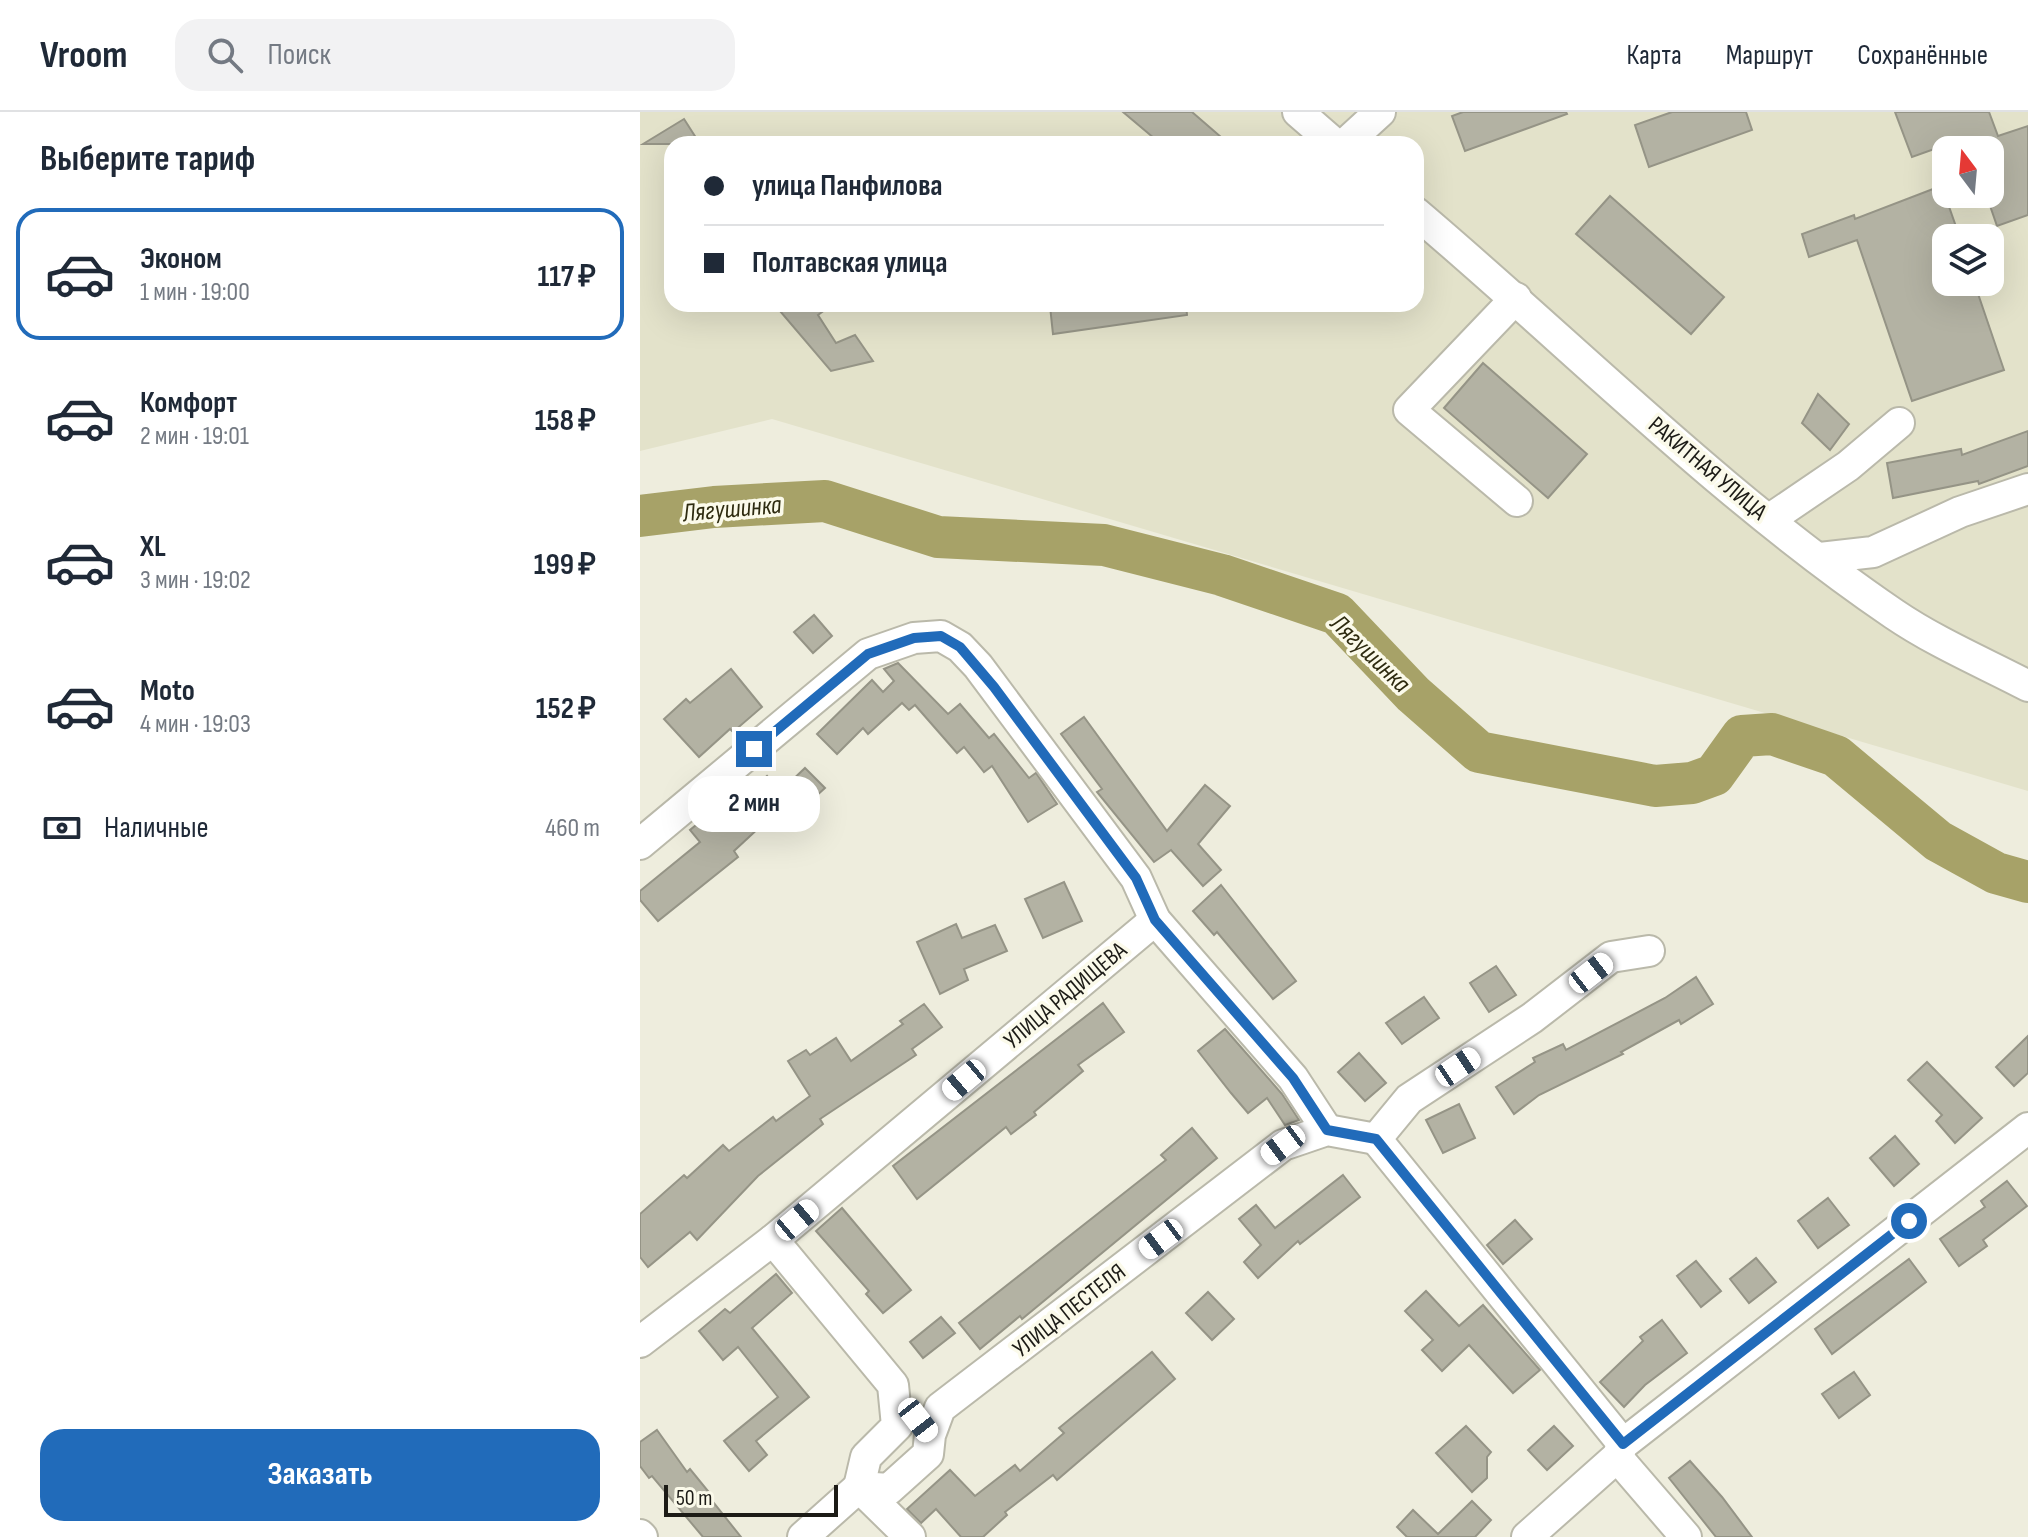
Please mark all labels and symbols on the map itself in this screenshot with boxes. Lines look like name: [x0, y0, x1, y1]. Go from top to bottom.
north arrow: [1932, 136, 2004, 208]
street label: РАКИТНАЯ УЛИЦА: [1643, 410, 1773, 527]
water label: Лягушинка: [680, 490, 783, 529]
water label: Лягушинка: [1323, 608, 1417, 700]
route end: [736, 731, 772, 767]
callout: 2 мин: [688, 777, 820, 833]
street label: УЛИЦА РАДИЩЕВА: [998, 935, 1133, 1055]
car: [1565, 949, 1617, 997]
car: [1431, 1044, 1485, 1090]
car: [938, 1055, 990, 1105]
car: [1257, 1121, 1309, 1169]
car: [771, 1195, 823, 1245]
route start: [1891, 1203, 1927, 1239]
car: [1135, 1215, 1187, 1263]
street label: УЛИЦА ПЕСТЕЛЯ: [1007, 1257, 1132, 1363]
car: [894, 1394, 942, 1446]
scale bar: [664, 1481, 838, 1517]

